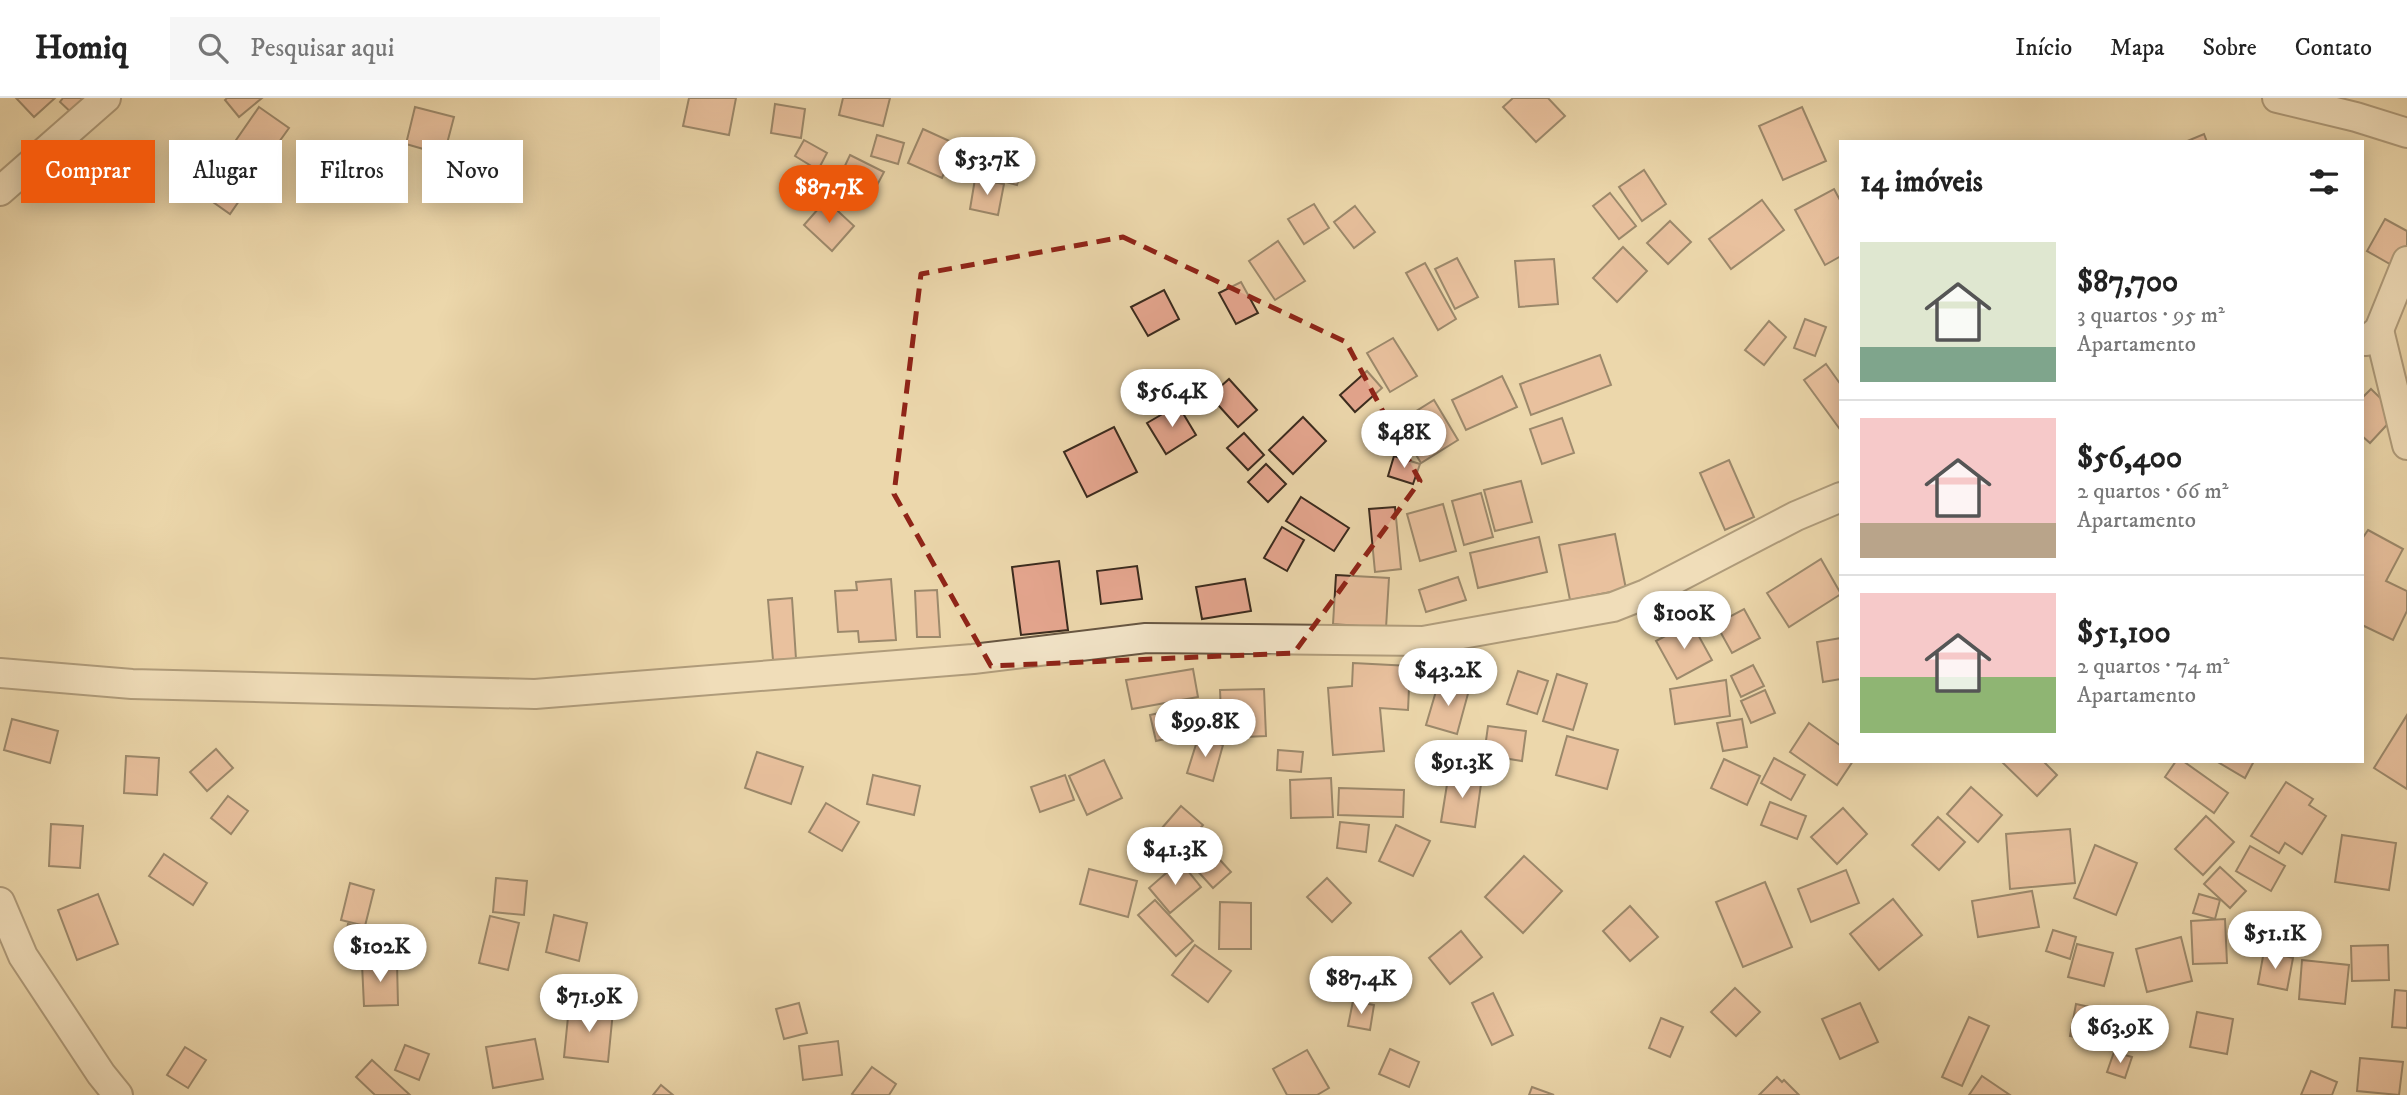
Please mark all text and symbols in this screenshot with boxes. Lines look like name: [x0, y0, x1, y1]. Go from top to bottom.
search box: [170, 17, 660, 80]
text: Homiq: [35, 28, 128, 69]
icon: search: [194, 29, 232, 67]
text: Pesquisar aqui: [250, 32, 394, 65]
text: Início: [2015, 33, 2072, 63]
text: Mapa: [2110, 33, 2164, 63]
text: Sobre: [2202, 33, 2257, 63]
text: Contato: [2295, 33, 2372, 63]
pin: $53.7K: [930, 138, 1044, 197]
chip: Comprar: [21, 140, 155, 203]
chip: Alugar: [169, 140, 282, 203]
chip: Filtros: [296, 140, 408, 203]
chip: Novo: [422, 140, 523, 203]
text: $53.7K: [955, 145, 1019, 174]
icon: filters: [2305, 163, 2343, 201]
text: 14 imóveis: [1860, 164, 1983, 201]
pin: $87.7K: [772, 166, 886, 225]
text: $87.7K: [795, 173, 863, 202]
text: $87,700: [2077, 264, 2178, 301]
icon: home: [1916, 270, 2000, 354]
text: 3 quartos · 95 m²: [2077, 301, 2225, 330]
text: Apartamento: [2077, 330, 2196, 359]
pin: $56.4K: [1115, 370, 1229, 429]
text: $56.4K: [1136, 377, 1208, 406]
pin: $48K: [1363, 410, 1445, 470]
text: $48K: [1377, 418, 1431, 447]
text: $56,400: [2077, 440, 2182, 477]
icon: home: [1916, 446, 2000, 530]
text: 2 quartos · 66 m²: [2077, 477, 2229, 506]
text: Apartamento: [2077, 506, 2196, 535]
pin: $100K: [1635, 592, 1733, 651]
text: $100K: [1653, 599, 1715, 628]
text: $51,100: [2077, 615, 2171, 652]
icon: home: [1916, 621, 2000, 705]
pin: $43.2K: [1391, 648, 1505, 708]
text: 2 quartos · 74 m²: [2077, 652, 2230, 681]
text: $43.2K: [1414, 656, 1482, 685]
text: Apartamento: [2077, 681, 2196, 710]
pin: $99.8K: [1148, 700, 1262, 759]
text: $99.8K: [1171, 707, 1239, 736]
pin: $91.3K: [1405, 740, 1519, 800]
text: $91.3K: [1431, 748, 1493, 777]
pin: $41.3K: [1118, 828, 1232, 887]
text: $41.3K: [1143, 835, 1207, 864]
pin: $51.1K: [2218, 912, 2332, 971]
text: $51.1K: [2244, 919, 2306, 948]
pin: $102K: [331, 924, 429, 984]
text: $102K: [350, 932, 410, 961]
pin: $87.4K: [1304, 956, 1418, 1016]
text: $87.4K: [1325, 964, 1397, 993]
pin: $71.9K: [532, 974, 646, 1034]
text: $71.9K: [556, 982, 622, 1011]
pin: $63.9K: [2063, 1006, 2177, 1065]
text: $63.9K: [2087, 1013, 2153, 1042]

